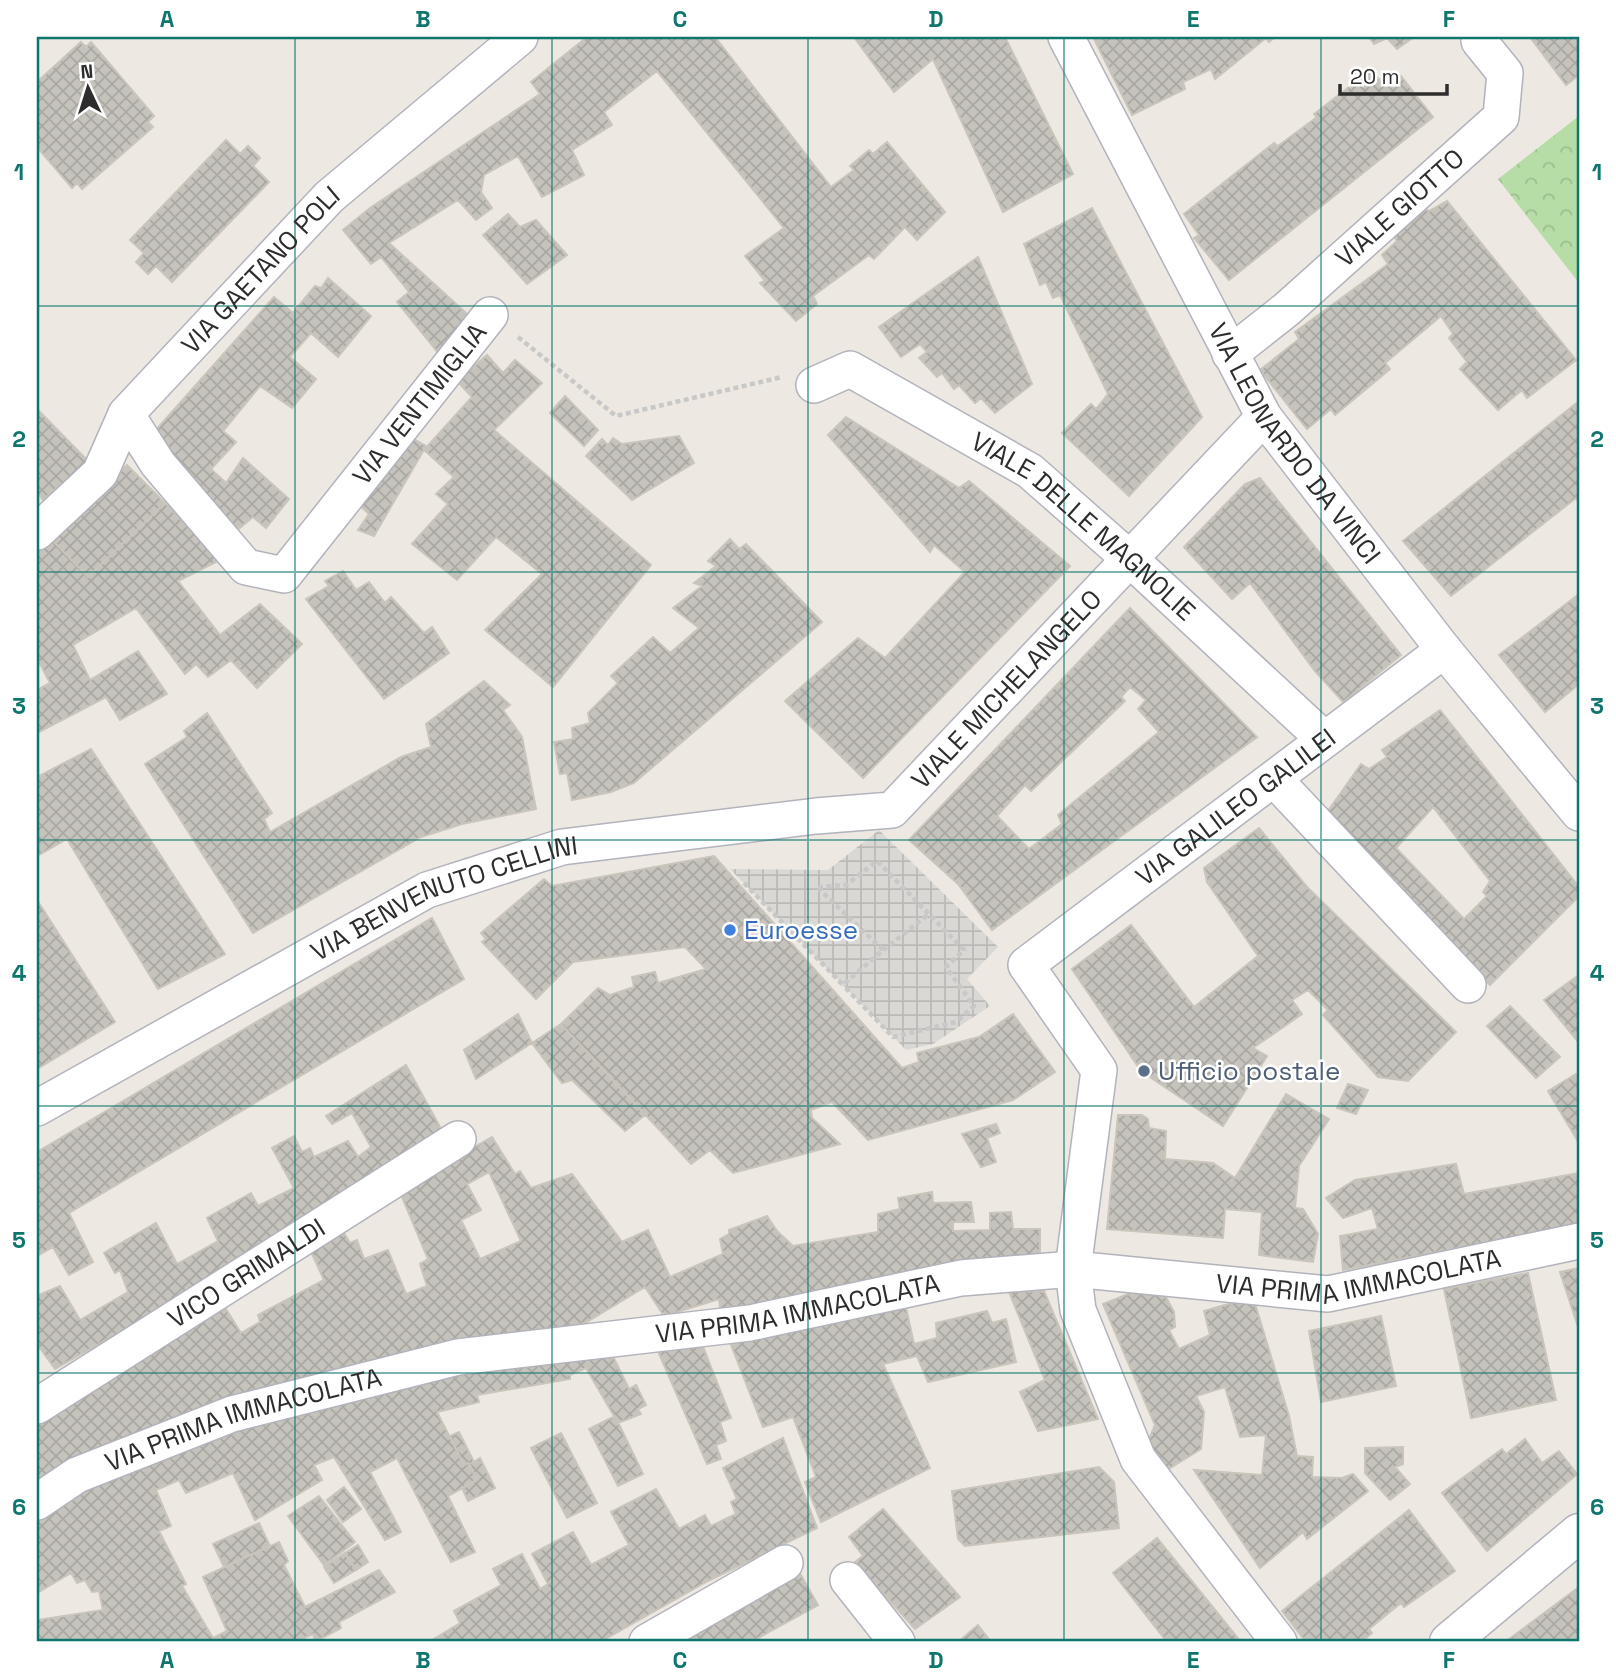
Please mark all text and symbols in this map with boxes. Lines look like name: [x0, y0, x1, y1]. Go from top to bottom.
text: A: [160, 4, 175, 34]
text: B: [415, 4, 431, 34]
text: C: [673, 4, 687, 34]
text: D: [928, 4, 944, 34]
text: E: [1187, 4, 1199, 34]
text: F: [1443, 4, 1455, 34]
north arrow: [52, 52, 122, 122]
scale bar: [1340, 52, 1446, 96]
text: N: [80, 59, 94, 84]
text: 20 m: [1350, 63, 1400, 90]
street label: VIALE GIOTTO: [1328, 141, 1471, 275]
text: 1: [14, 157, 24, 187]
text: 1: [1592, 157, 1602, 187]
street label: VIA GAETANO POLI: [174, 178, 347, 361]
street label: VIA VENTIMIGLIA: [345, 316, 494, 492]
street label: VIA LEONARDO DA VINCI: [1201, 317, 1388, 571]
text: 2: [12, 424, 26, 454]
street label: VIALE DELLE MAGNOLIE: [965, 424, 1203, 628]
text: 2: [1590, 424, 1604, 454]
street label: VIALE MICHELANGELO: [904, 582, 1109, 796]
text: 3: [12, 691, 26, 721]
text: 3: [1590, 691, 1604, 721]
street label: VIA GALILEO GALILEI: [1129, 721, 1342, 893]
street label: VIA BENVENUTO CELLINI: [305, 828, 579, 969]
place label: Euroesse: [744, 913, 858, 947]
marker: Euroesse: [722, 922, 738, 938]
text: 4: [12, 958, 27, 988]
text: 4: [1590, 958, 1605, 988]
place label: Ufficio postale: [1158, 1054, 1340, 1088]
marker: Ufficio postale: [1136, 1063, 1152, 1079]
street label: VICO GRIMALDI: [161, 1211, 332, 1336]
text: 5: [12, 1225, 26, 1255]
text: 5: [1590, 1225, 1604, 1255]
street label: VIA PRIMA IMMACOLATA: [1214, 1241, 1504, 1312]
street label: VIA PRIMA IMMACOLATA: [653, 1266, 943, 1351]
street label: VIA PRIMA IMMACOLATA: [100, 1360, 385, 1479]
text: 6: [12, 1492, 26, 1522]
text: 6: [1590, 1492, 1604, 1522]
text: A: [160, 1645, 175, 1675]
text: B: [415, 1645, 431, 1675]
text: C: [673, 1645, 687, 1675]
text: D: [928, 1645, 944, 1675]
text: E: [1187, 1645, 1199, 1675]
text: F: [1443, 1645, 1455, 1675]

